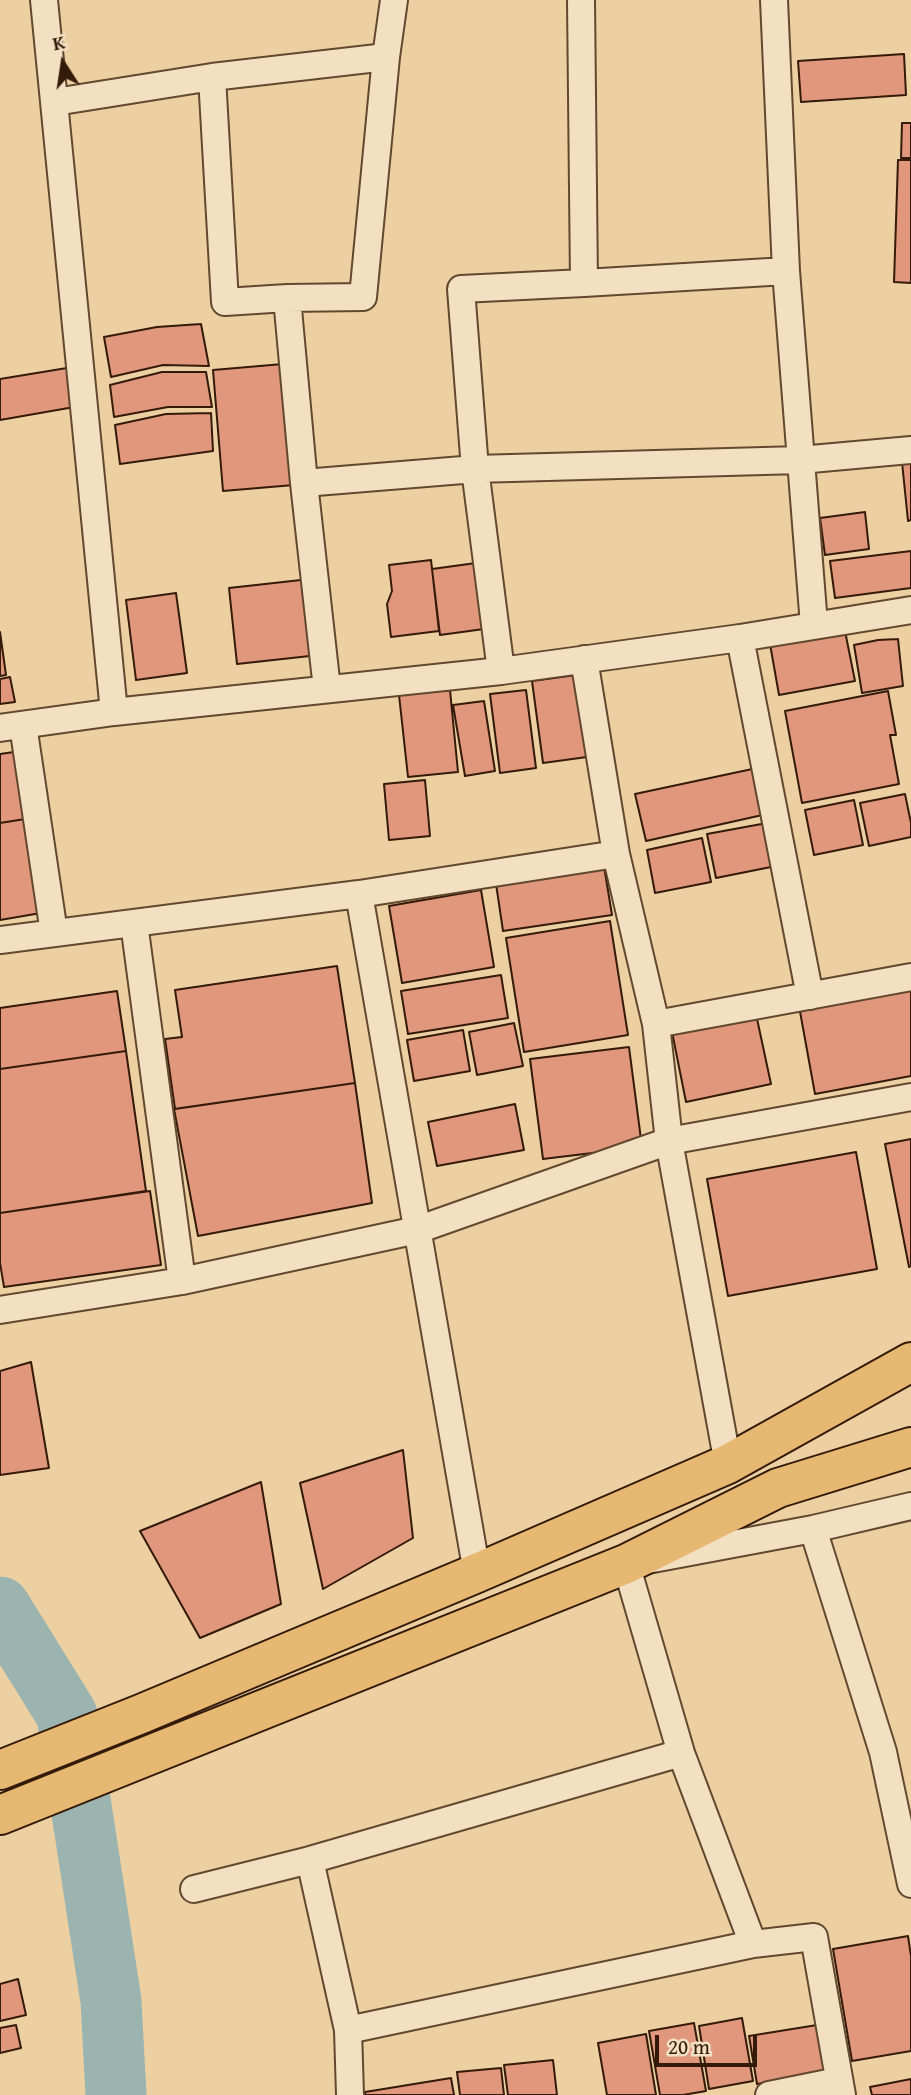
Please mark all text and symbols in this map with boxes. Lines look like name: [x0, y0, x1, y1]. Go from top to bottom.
north arrow: [28, 28, 98, 98]
text: K: [50, 28, 67, 57]
scale bar: [659, 2022, 760, 2066]
text: 20 m: [668, 2031, 710, 2062]

